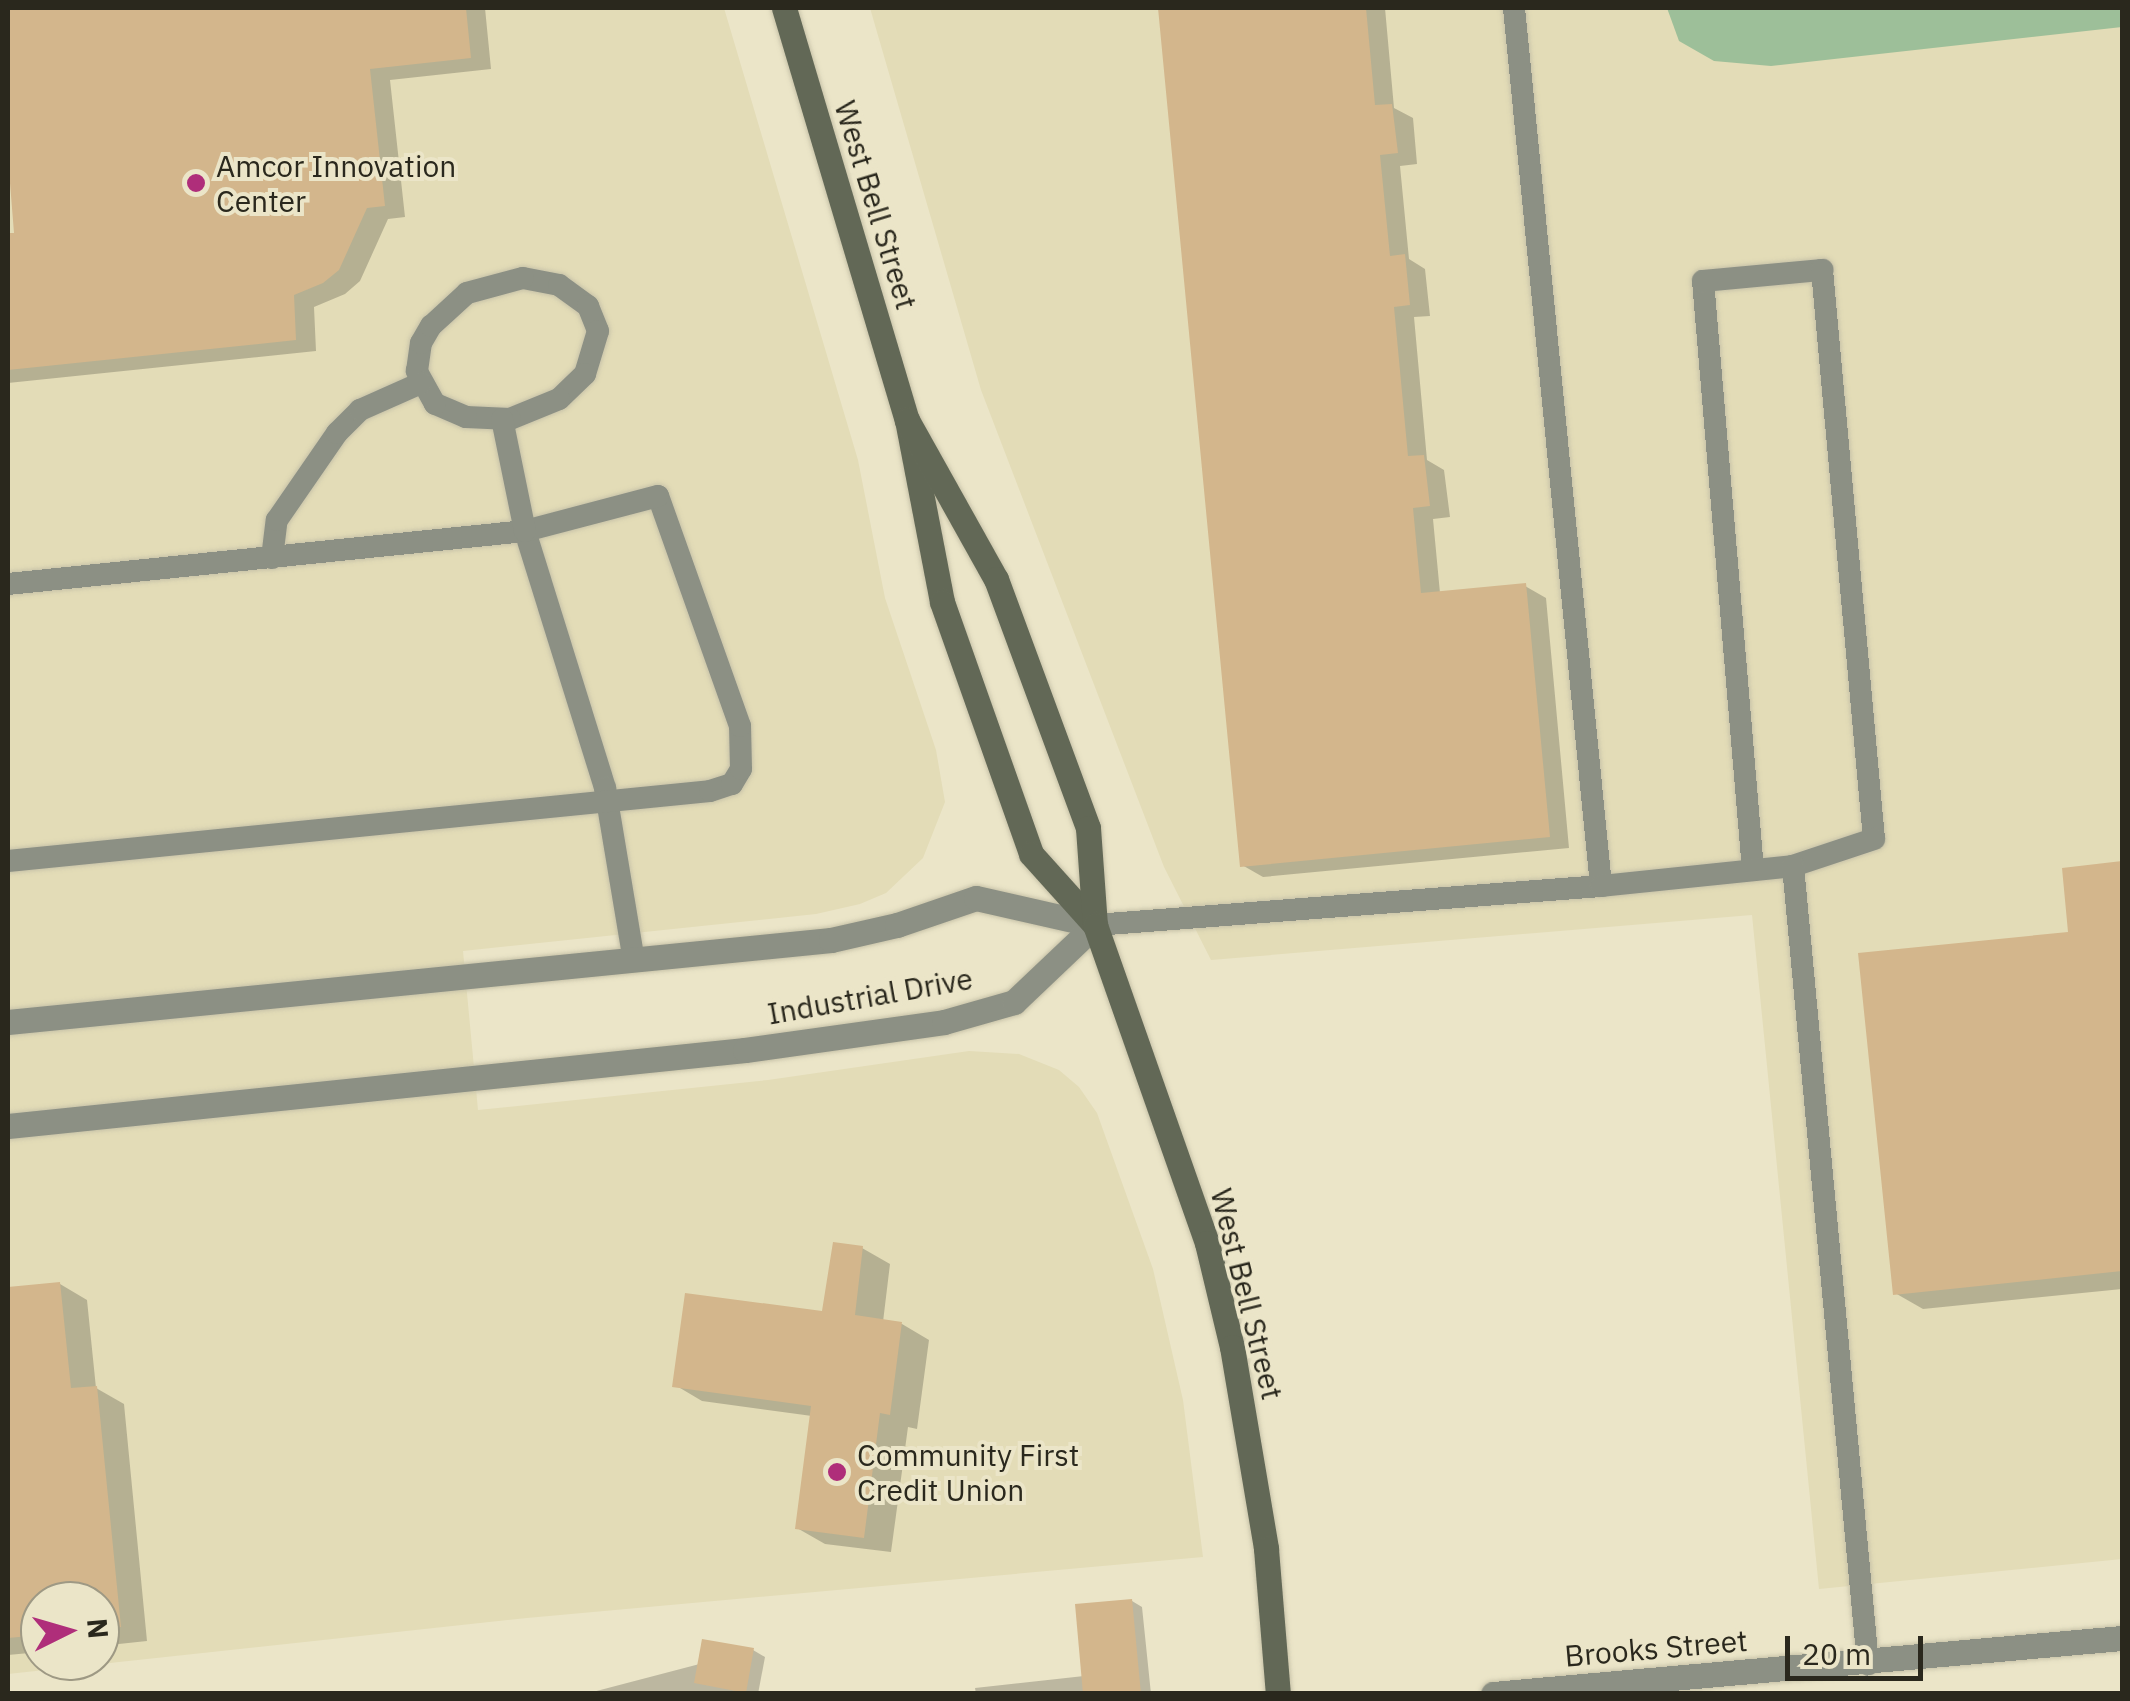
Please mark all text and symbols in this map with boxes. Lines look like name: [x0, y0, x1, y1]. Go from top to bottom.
street label: West Bell Street: [827, 96, 925, 314]
place label: Amcor Innovation Center: [216, 148, 456, 218]
marker: Amcor Innovation Center: [185, 172, 207, 194]
street label: Industrial Drive: [765, 960, 975, 1032]
street label: West Bell Street: [1203, 1185, 1291, 1403]
place label: Community First Credit Union: [857, 1437, 1079, 1508]
marker: Community First Credit Union: [826, 1461, 848, 1483]
north arrow: [20, 1581, 120, 1681]
scale bar: [1790, 1616, 1928, 1678]
text: N: [79, 1617, 118, 1640]
street label: Brooks Street: [1563, 1622, 1749, 1674]
text: 20 m: [1802, 1634, 1871, 1673]

